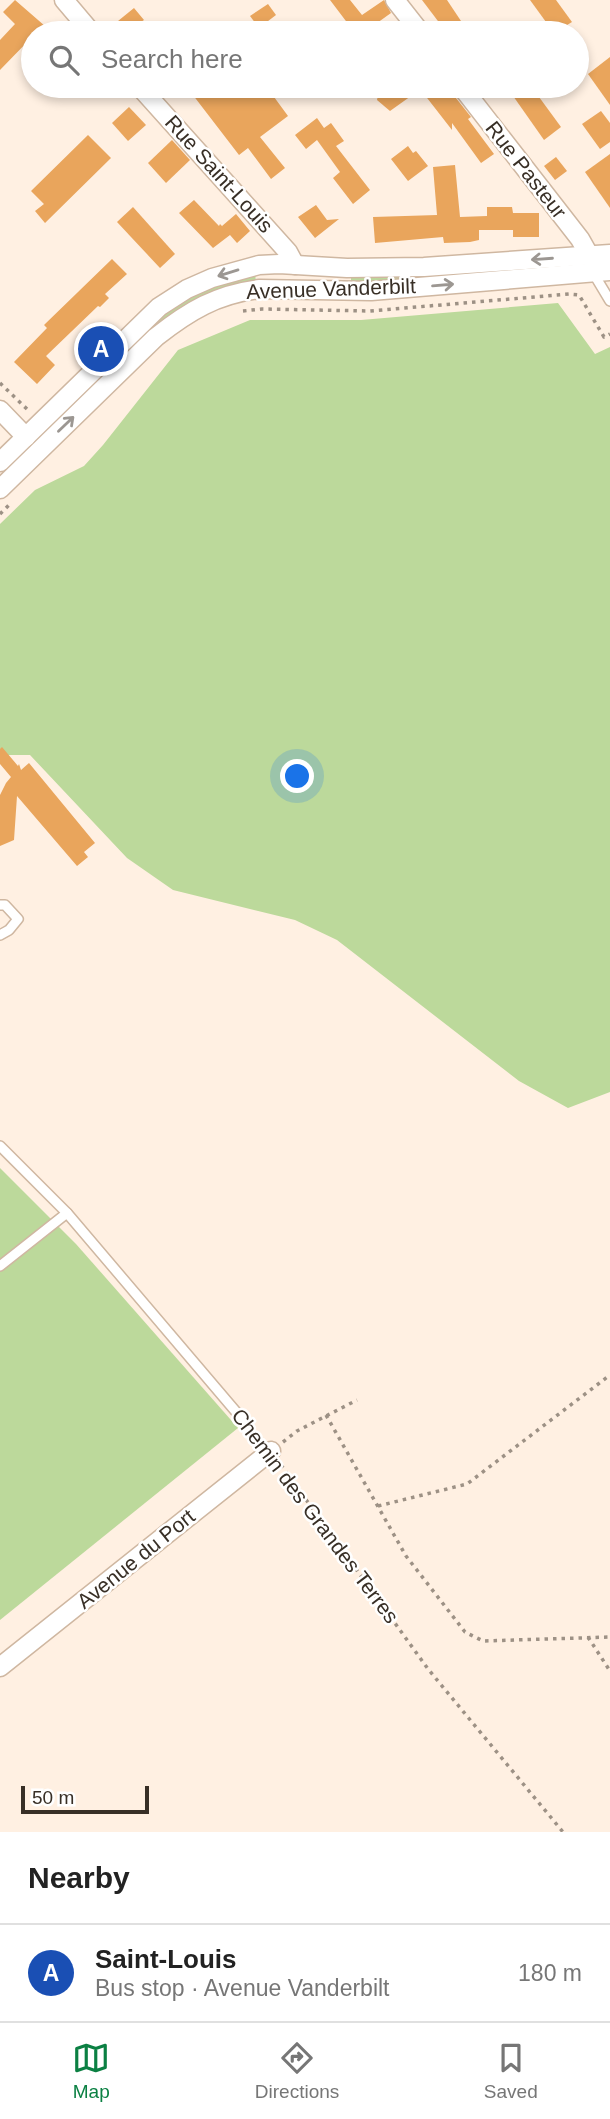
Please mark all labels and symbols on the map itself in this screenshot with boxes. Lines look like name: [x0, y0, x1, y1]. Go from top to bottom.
street label: Rue Saint-Louis: [161, 110, 278, 237]
street label: Rue Pasteur: [481, 117, 571, 223]
one-way arrow: [531, 253, 554, 266]
one-way arrow: [217, 267, 239, 280]
street label: Avenue Vanderbilt: [246, 274, 416, 303]
one-way arrow: [431, 278, 453, 291]
pin: A: [78, 323, 124, 375]
one-way arrow: [58, 416, 75, 433]
your location: [280, 759, 314, 793]
street label: Chemin des Grandes Terres: [227, 1404, 403, 1627]
street label: Avenue du Port: [72, 1504, 199, 1613]
scale bar: [21, 1783, 149, 1815]

